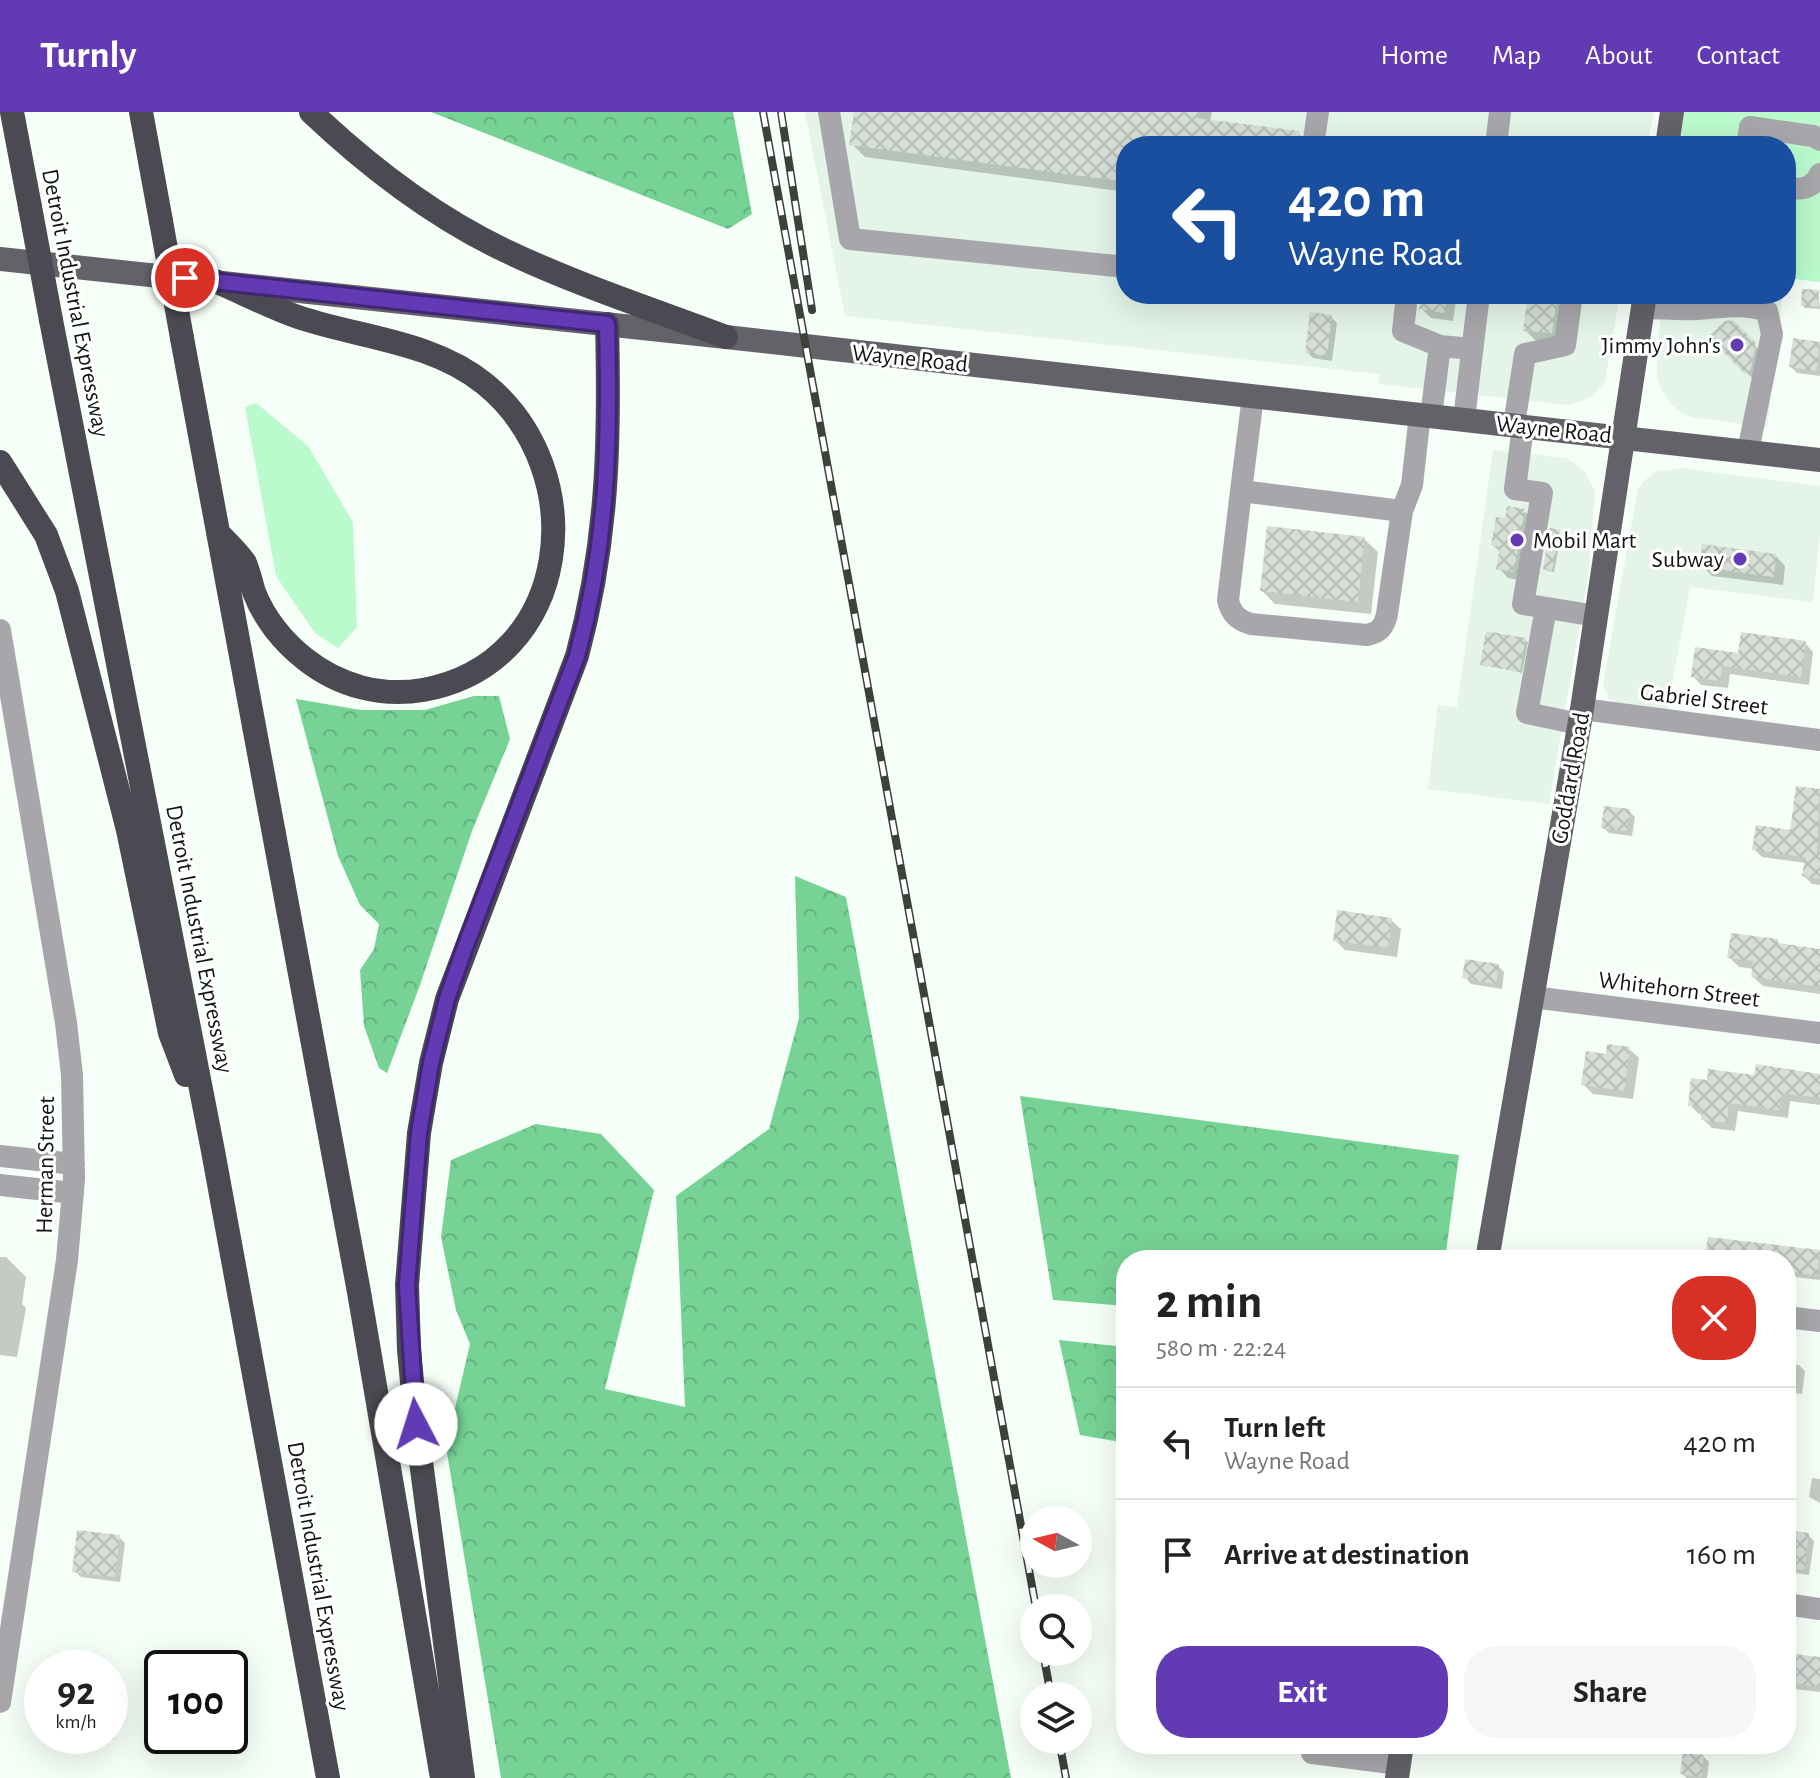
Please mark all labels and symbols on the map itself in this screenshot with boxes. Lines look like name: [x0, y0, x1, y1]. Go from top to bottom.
street label: Detroit Industrial Expressway: [37, 167, 113, 439]
pin: [151, 244, 219, 312]
place label: Jimmy John's: [1601, 334, 1721, 358]
marker: Jimmy John's: [1728, 336, 1746, 354]
street label: Wayne Road: [851, 341, 969, 377]
street label: Wayne Road: [1495, 412, 1613, 448]
place label: Mobil Mart: [1533, 529, 1637, 553]
marker: Mobil Mart: [1508, 531, 1526, 549]
place label: Subway: [1652, 548, 1724, 572]
marker: Subway: [1731, 550, 1749, 568]
street label: Gabriel Street: [1639, 680, 1769, 720]
street label: Goddard Road: [1548, 710, 1594, 846]
street label: Detroit Industrial Expressway: [161, 803, 237, 1075]
street label: Whitehorn Street: [1597, 968, 1761, 1012]
street label: Herman Street: [33, 1096, 59, 1234]
position arrow: [374, 1382, 458, 1466]
street label: Detroit Industrial Expressway: [283, 1440, 354, 1713]
north arrow: [1020, 1506, 1092, 1578]
speed limit sign: 100: [144, 1650, 248, 1754]

